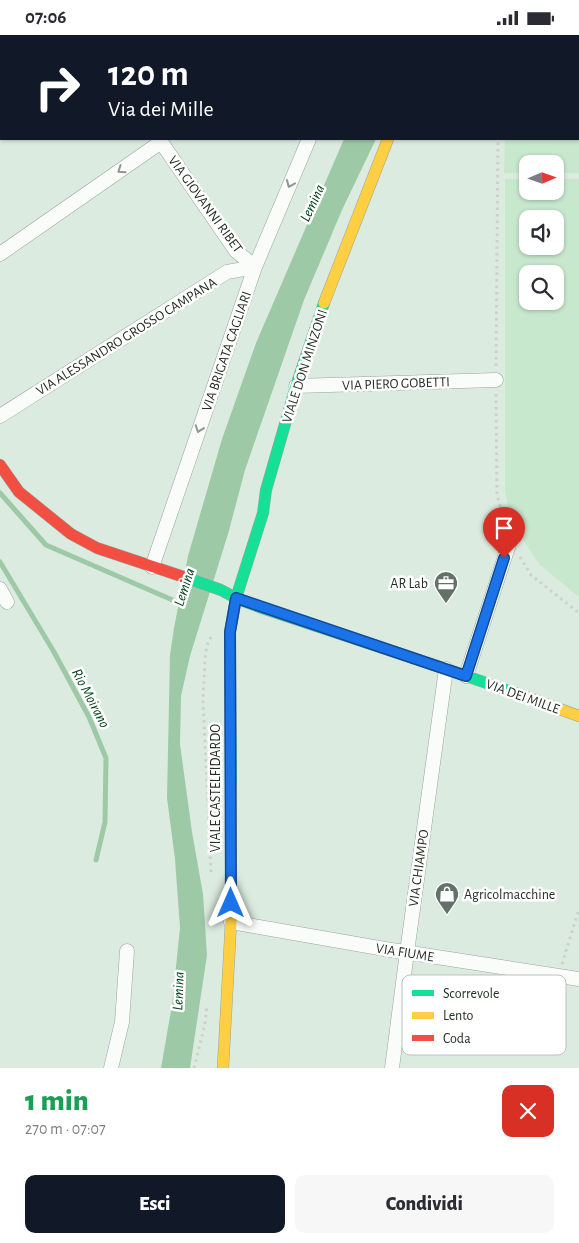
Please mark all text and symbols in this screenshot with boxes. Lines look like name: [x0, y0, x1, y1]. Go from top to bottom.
text: 07:06: [25, 8, 67, 27]
icon: right: [25, 55, 90, 120]
text: 120 m: [108, 57, 189, 92]
text: Via dei Mille: [108, 98, 214, 120]
street label: VIA GIOVANNI RIBET: [165, 153, 245, 256]
north arrow: [519, 155, 564, 200]
map controls: [519, 155, 564, 310]
one-way arrow: [117, 164, 127, 173]
one-way arrow: [286, 179, 297, 188]
water label: Lemina: [297, 182, 328, 224]
button: sound: [519, 210, 564, 255]
button: search: [519, 265, 564, 310]
street label: VIA ALESSANDRO GROSSO CAMPANA: [34, 275, 219, 398]
street label: VIA BRIGATA CAGLIARI: [200, 290, 254, 413]
street label: VIALE DON MINZONI: [280, 308, 330, 425]
street label: VIA PIERO GOBETTI: [342, 375, 450, 393]
one-way arrow: [195, 424, 205, 433]
pin: [483, 507, 525, 558]
icon: arrive: [490, 514, 518, 542]
water label: Lemina: [171, 566, 198, 608]
office icon: AR Lab: [433, 570, 459, 604]
place label: AR Lab: [390, 577, 428, 591]
water label: Rio Moirano: [69, 666, 112, 730]
street label: VIA DEI MILLE: [484, 677, 562, 717]
street label: VIALE CASTELFIDARDO: [209, 724, 223, 852]
street label: VIA CHIAMPO: [407, 828, 431, 908]
position arrow: [204, 876, 256, 928]
shop icon: Agricolmacchine: [434, 881, 460, 915]
place label: Agricolmacchine: [464, 888, 555, 902]
street label: VIA FIUME: [375, 942, 435, 965]
water label: Lemina: [170, 971, 187, 1011]
legend: [402, 975, 566, 1055]
text: Scorrevole: [443, 987, 499, 1001]
text: Lento: [443, 1009, 474, 1023]
text: Coda: [443, 1032, 471, 1046]
button: close: [502, 1085, 554, 1137]
text: 1 min: [25, 1086, 89, 1116]
text: 270 m · 07:07: [25, 1121, 106, 1137]
button: Esci: [25, 1175, 285, 1233]
button: Condividi: [295, 1175, 554, 1233]

